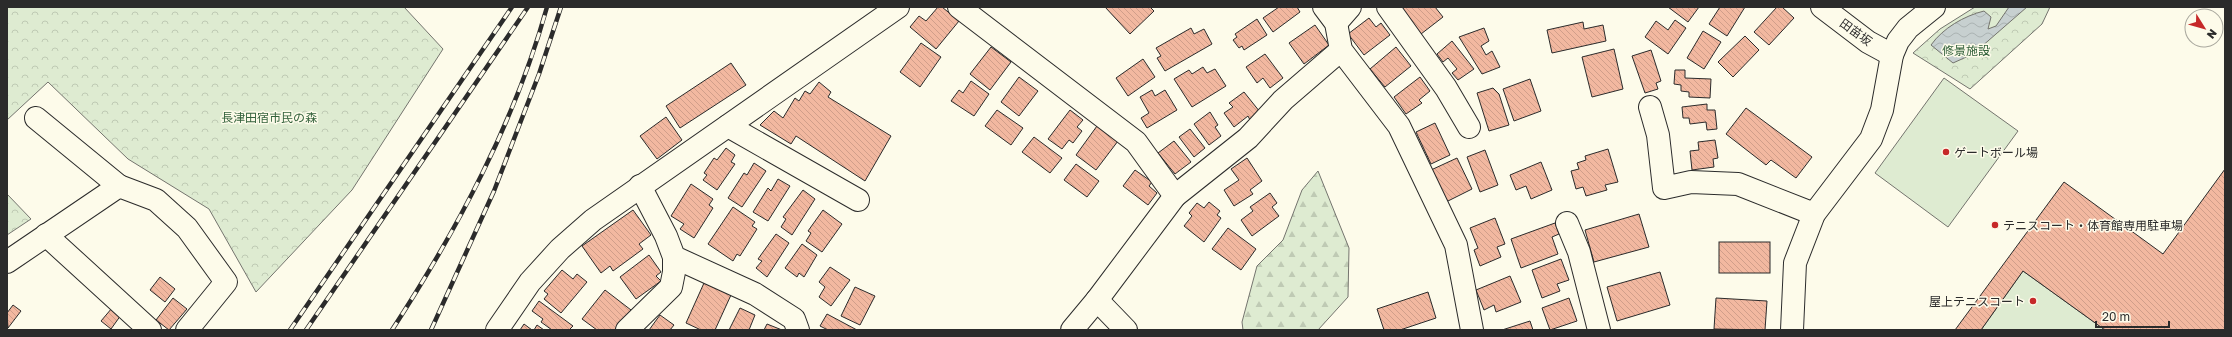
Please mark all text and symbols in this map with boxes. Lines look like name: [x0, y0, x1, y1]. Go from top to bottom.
north arrow: [2184, 8, 2224, 48]
street label: 田苗坂: [1837, 15, 1875, 49]
text: N: [2205, 27, 2220, 42]
park label: 修景施設: [1942, 43, 1990, 58]
park label: 長津田宿市民の森: [221, 110, 317, 125]
place label: ゲートボール場: [1954, 145, 2038, 160]
marker: ゲートボール場: [1941, 147, 1951, 157]
place label: テニスコート・体育館専用駐車場: [2003, 218, 2183, 233]
marker: テニスコート・体育館専用駐車場: [1990, 220, 2000, 230]
place label: 屋上テニスコート: [1929, 294, 2025, 309]
marker: 屋上テニスコート: [2028, 296, 2038, 306]
scale bar: [2096, 303, 2169, 329]
text: 20 m: [2102, 309, 2130, 324]

